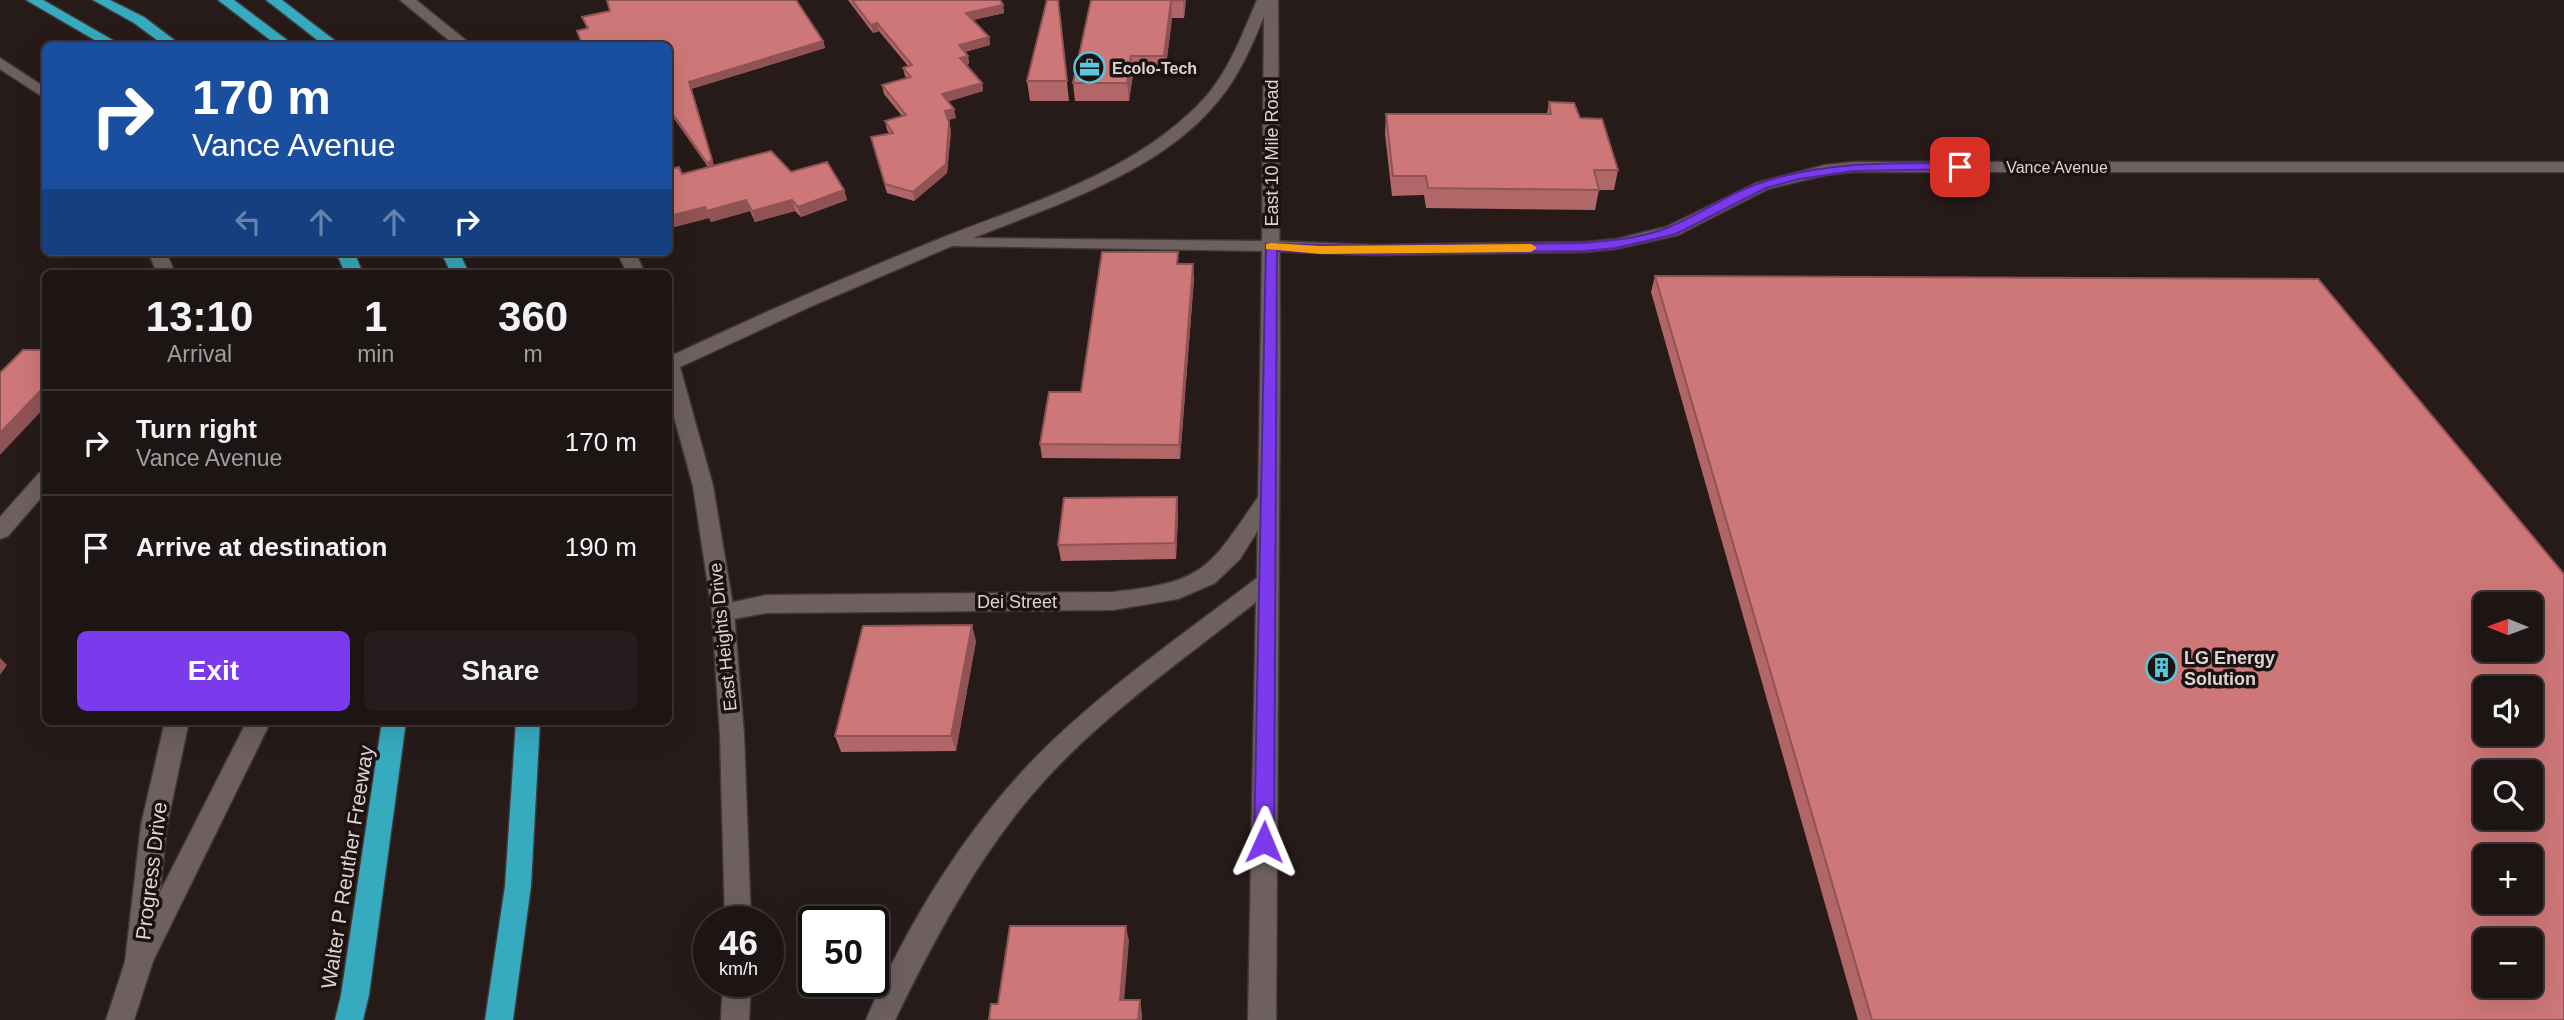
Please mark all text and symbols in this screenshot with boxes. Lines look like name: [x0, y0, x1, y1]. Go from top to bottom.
office icon: Ecolo-Tech: [1072, 51, 1106, 85]
place label: Ecolo-Tech: [1112, 60, 1197, 77]
icon: right: [77, 70, 168, 161]
text: 170 m: [192, 70, 331, 124]
street label: East 10 Mile Road: [1262, 79, 1282, 227]
text: Vance Avenue: [192, 127, 395, 163]
pin: [1930, 137, 1990, 197]
icon: arrive: [1941, 148, 1979, 186]
street label: Vance Avenue: [2006, 159, 2108, 176]
icon: left: [229, 203, 267, 241]
icon: ahead: [302, 203, 340, 241]
icon: ahead: [375, 203, 413, 241]
icon: right: [448, 203, 486, 241]
text: 13:10: [146, 293, 253, 340]
text: 1: [364, 293, 387, 340]
text: 360: [498, 293, 568, 340]
text: Arrival: [167, 341, 232, 367]
text: min: [357, 341, 394, 367]
text: m: [524, 341, 543, 367]
text: Turn right: [136, 414, 257, 444]
icon: right: [77, 424, 115, 462]
text: 170 m: [565, 427, 637, 457]
text: Vance Avenue: [136, 445, 282, 471]
icon: arrive: [77, 529, 115, 567]
text: Arrive at destination: [136, 532, 387, 562]
text: 190 m: [565, 532, 637, 562]
street label: East Heights Drive: [705, 562, 741, 712]
street label: Dei Street: [977, 592, 1057, 612]
north arrow: [2473, 592, 2543, 662]
map controls: [2473, 592, 2543, 998]
button: Exit: [77, 631, 350, 711]
button: Share: [364, 631, 637, 711]
place label: LG Energy Solution: [2184, 648, 2275, 689]
building icon: LG Energy Solution: [2144, 651, 2178, 685]
button: sound: [2473, 676, 2543, 746]
street label: Walter P Reuther Freeway: [316, 743, 378, 990]
button: search: [2473, 760, 2543, 830]
street label: Progress Drive: [131, 801, 171, 941]
position arrow: [1227, 805, 1301, 879]
button: +: [2473, 844, 2543, 914]
speed limit sign: 50: [798, 906, 889, 997]
text: 46: [719, 923, 758, 962]
button: −: [2473, 928, 2543, 998]
text: km/h: [719, 959, 758, 979]

